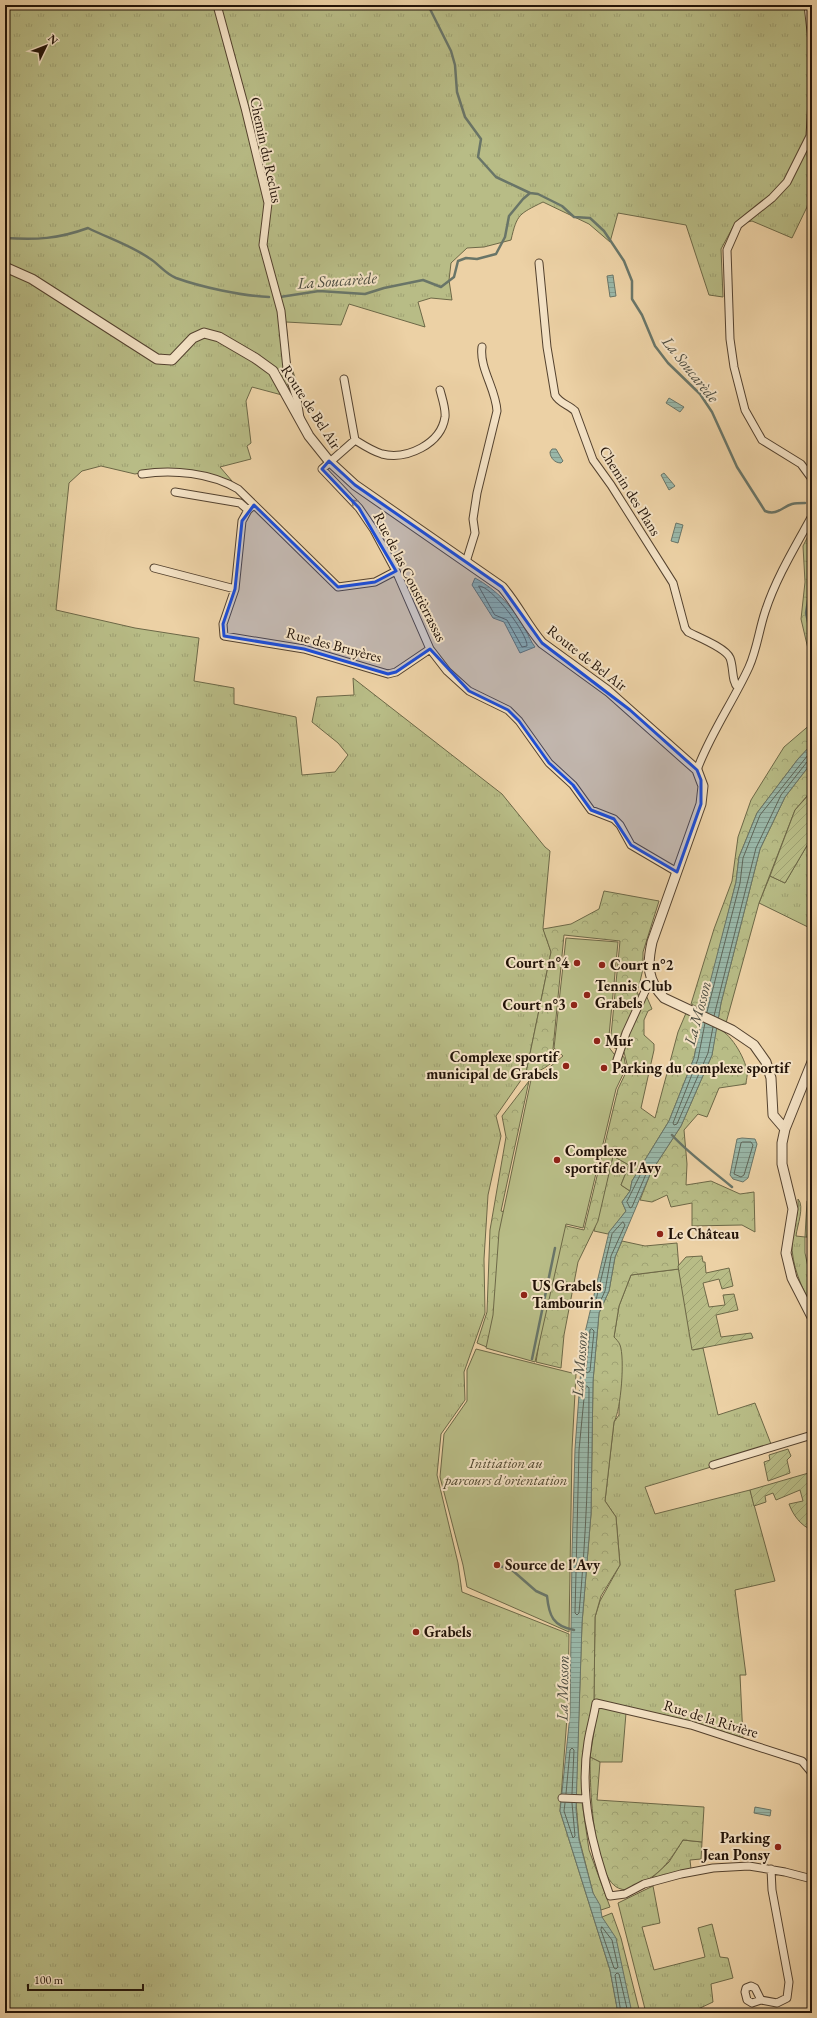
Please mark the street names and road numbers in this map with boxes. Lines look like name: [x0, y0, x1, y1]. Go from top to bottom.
street label: Chemin du Reclus: [246, 95, 287, 205]
street label: Route de Bel Air: [277, 361, 346, 452]
street label: Chemin des Plans: [595, 442, 666, 539]
street label: Rue de las Coustièrrassas: [370, 509, 451, 645]
street label: Route de Bel Air: [543, 620, 631, 695]
street label: Rue des Bruyères: [284, 623, 384, 666]
street label: Rue de la Rivière: [662, 1695, 761, 1742]

